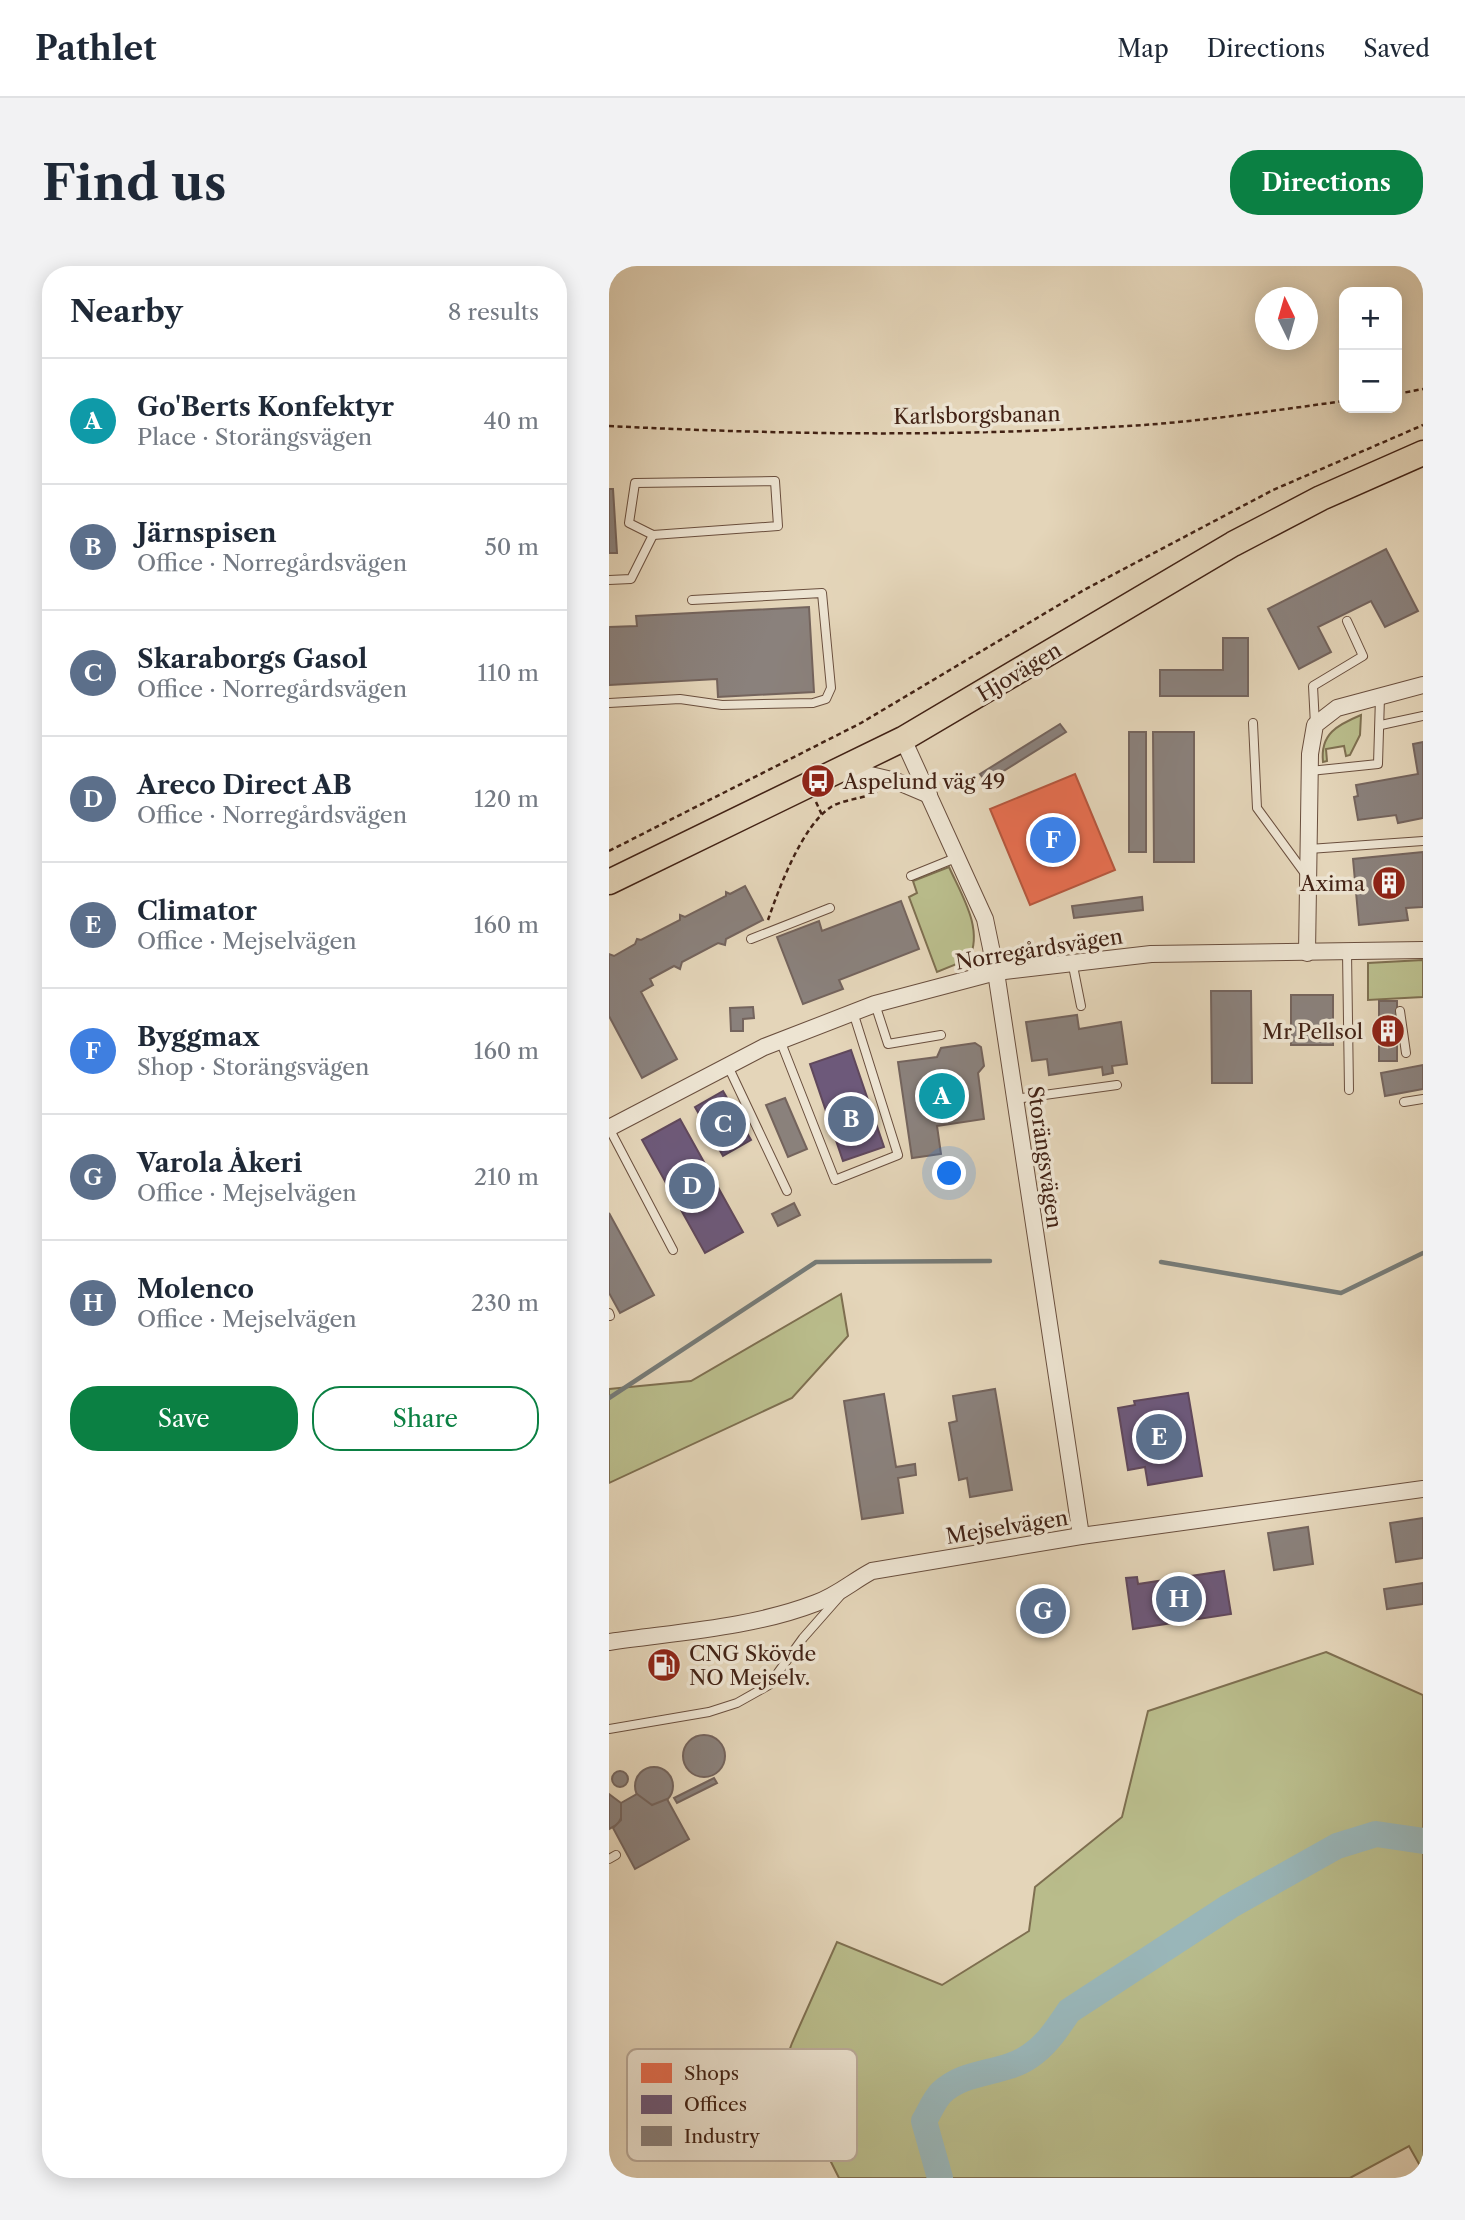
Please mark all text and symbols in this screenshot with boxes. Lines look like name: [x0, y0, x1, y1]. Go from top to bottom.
text: Pathlet: [35, 28, 157, 69]
text: Map: [1117, 34, 1169, 63]
text: Directions: [1207, 34, 1325, 63]
text: Saved: [1363, 34, 1430, 63]
button: Directions: [1230, 150, 1423, 215]
text: Find us: [42, 152, 226, 213]
north arrow: [1255, 287, 1318, 350]
map controls: [1339, 287, 1402, 413]
button: +: [1339, 287, 1402, 350]
text: Nearby: [70, 293, 183, 330]
text: 8 results: [448, 298, 539, 326]
button: −: [1339, 350, 1402, 413]
text: Go'Berts Konfektyr: [137, 391, 394, 423]
street label: Karlsborgsbanan: [893, 401, 1061, 429]
text: A: [84, 407, 102, 435]
text: 40 m: [484, 407, 539, 435]
text: Place · Storängsvägen: [137, 423, 372, 451]
text: Järnspisen: [137, 517, 277, 549]
text: B: [84, 533, 102, 561]
text: 50 m: [484, 533, 539, 561]
text: Office · Norregårdsvägen: [137, 549, 407, 577]
street label: Hjovägen: [972, 637, 1066, 707]
text: Skaraborgs Gasol: [137, 643, 367, 675]
text: C: [84, 659, 102, 687]
text: 110 m: [478, 659, 539, 687]
text: Office · Norregårdsvägen: [137, 675, 407, 703]
bus stop icon: Aspelund väg 49: [799, 762, 837, 800]
text: Areco Direct AB: [137, 769, 352, 801]
place label: Aspelund väg 49: [842, 769, 1005, 794]
text: D: [83, 785, 103, 813]
text: 120 m: [474, 785, 539, 813]
text: Office · Norregårdsvägen: [137, 801, 407, 829]
pin: F: [1030, 814, 1076, 866]
building icon: Axima: [1370, 864, 1408, 902]
place label: Axima: [1299, 871, 1366, 896]
text: Climator: [137, 895, 257, 927]
text: E: [85, 911, 101, 939]
text: 160 m: [474, 911, 539, 939]
street label: Norregårdsvägen: [954, 923, 1124, 975]
text: Office · Mejselvägen: [137, 927, 357, 955]
building icon: Mr Pellsol: [1369, 1012, 1407, 1050]
place label: Mr Pellsol: [1262, 1019, 1363, 1044]
text: Byggmax: [137, 1021, 259, 1053]
text: F: [85, 1037, 101, 1065]
text: 160 m: [474, 1037, 539, 1065]
text: Shop · Storängsvägen: [137, 1053, 370, 1081]
pin: A: [919, 1070, 965, 1122]
street label: Storängsvägen: [1023, 1084, 1067, 1230]
pin: B: [828, 1093, 874, 1145]
pin: C: [700, 1098, 746, 1150]
text: Varola Åkeri: [137, 1147, 302, 1179]
your location: [932, 1156, 966, 1190]
pin: D: [669, 1160, 715, 1212]
text: G: [83, 1163, 103, 1191]
text: 210 m: [474, 1163, 539, 1191]
text: Office · Mejselvägen: [137, 1179, 357, 1207]
text: Molenco: [137, 1273, 254, 1305]
text: H: [83, 1289, 104, 1317]
text: 230 m: [471, 1289, 539, 1317]
text: Office · Mejselvägen: [137, 1305, 357, 1333]
button: Save: [70, 1386, 298, 1451]
button: Share: [312, 1386, 539, 1451]
pin: E: [1136, 1411, 1182, 1463]
street label: Mejselvägen: [944, 1505, 1070, 1549]
pin: H: [1156, 1573, 1202, 1625]
pin: G: [1020, 1585, 1066, 1637]
place label: CNG Skövde NO Mejselv.: [689, 1641, 816, 1690]
fuel station icon: CNG Skövde NO Mejselv.: [645, 1646, 683, 1684]
legend: [627, 2049, 857, 2161]
text: Shops: [684, 2062, 739, 2085]
text: Offices: [684, 2093, 747, 2116]
text: Industry: [684, 2125, 760, 2148]

